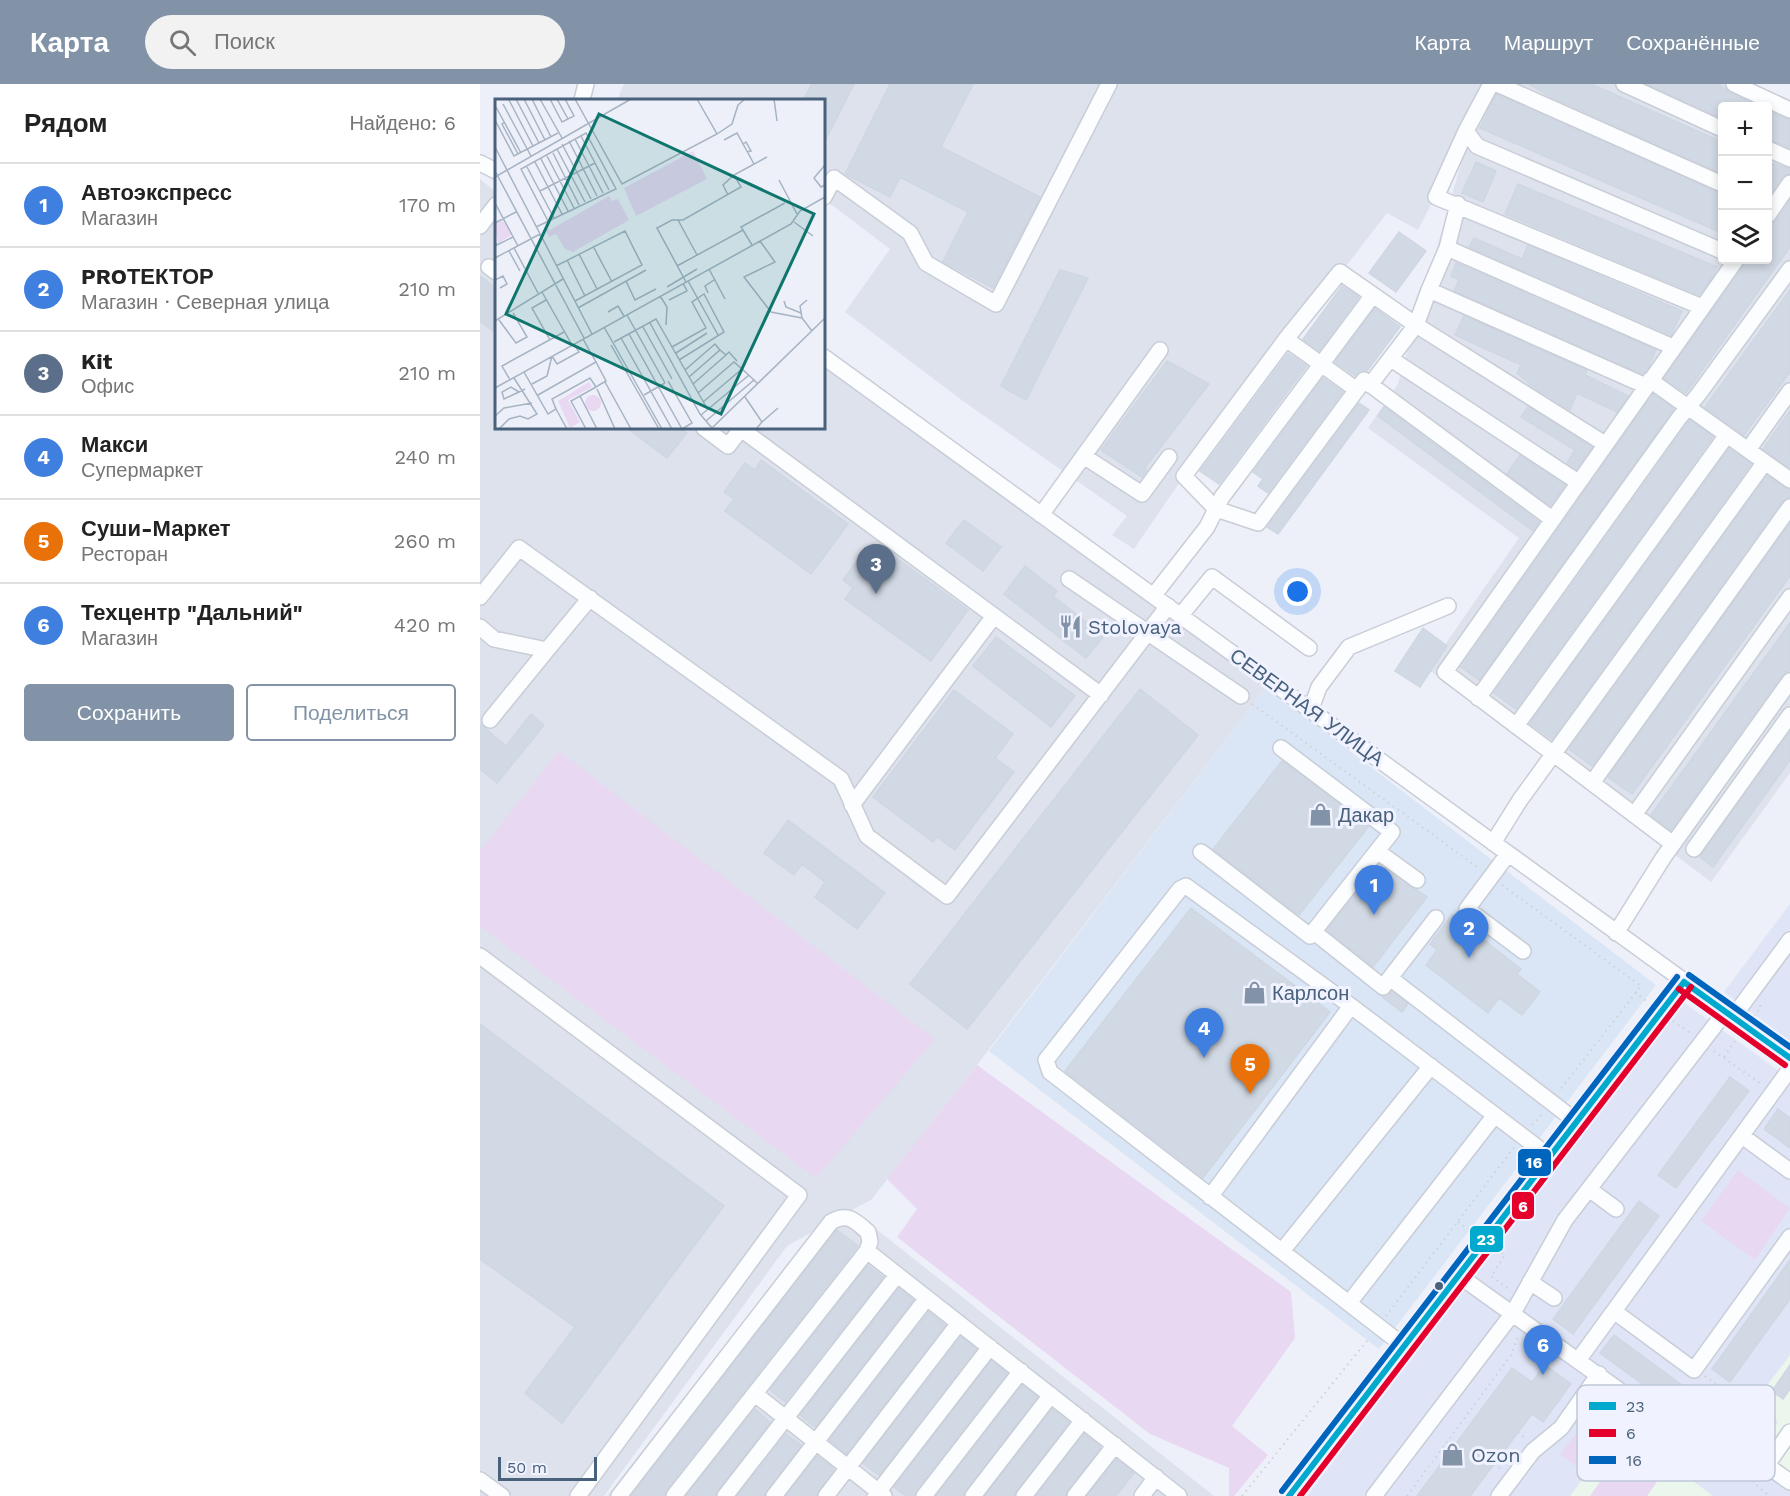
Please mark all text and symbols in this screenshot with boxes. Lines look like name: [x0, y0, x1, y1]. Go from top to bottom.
search box: [145, 15, 565, 69]
text: Карта: [30, 26, 109, 59]
icon: search: [166, 26, 199, 59]
text: Поиск: [214, 29, 275, 54]
text: Карта: [1415, 30, 1471, 55]
text: Маршрут: [1504, 30, 1593, 55]
text: Сохранённые: [1626, 30, 1760, 55]
inset map: [495, 99, 825, 429]
map controls: [1718, 102, 1772, 264]
button: +: [1718, 102, 1772, 156]
text: Рядом: [24, 108, 107, 138]
text: Найдено: 6: [349, 111, 456, 135]
button: −: [1718, 156, 1772, 210]
text: Автоэкспресс: [81, 180, 232, 205]
text: 1: [39, 193, 48, 217]
text: 170 m: [399, 193, 456, 217]
text: Магазин: [81, 206, 158, 230]
button: layers: [1718, 210, 1772, 264]
text: PROТЕКТОР: [81, 264, 214, 289]
text: 2: [38, 277, 49, 301]
text: 210 m: [398, 277, 456, 301]
text: Магазин · Северная улица: [81, 290, 329, 314]
text: Kit: [81, 349, 112, 374]
text: 3: [38, 361, 49, 385]
text: 210 m: [398, 361, 456, 385]
text: Офис: [81, 374, 134, 398]
text: Макси: [81, 432, 148, 457]
text: 4: [37, 445, 50, 469]
text: 240 m: [394, 445, 456, 469]
text: Супермаркет: [81, 458, 203, 482]
text: Суши-Маркет: [81, 516, 231, 541]
text: 5: [38, 529, 49, 553]
text: 260 m: [394, 529, 456, 553]
text: Ресторан: [81, 542, 168, 566]
pin: 3: [856, 544, 896, 594]
your location: [1283, 577, 1312, 606]
text: Техцентр "Дальний": [81, 600, 303, 625]
text: 6: [37, 613, 50, 637]
text: 420 m: [394, 613, 456, 637]
restaurant icon: Stolovaya: [1057, 614, 1083, 640]
place label: Stolovaya: [1088, 615, 1182, 639]
text: Магазин: [81, 626, 158, 650]
street label: СЕВЕРНАЯ УЛИЦА: [1225, 643, 1389, 771]
button: Сохранить: [24, 684, 234, 741]
button: Поделиться: [246, 684, 456, 741]
shop icon: Дакар: [1307, 802, 1333, 828]
place label: Дакар: [1338, 803, 1394, 827]
pin: 1: [1354, 866, 1394, 915]
pin: 2: [1450, 908, 1488, 958]
shop icon: Карлсон: [1241, 980, 1267, 1006]
place label: Карлсон: [1272, 981, 1349, 1005]
pin: 4: [1184, 1008, 1224, 1058]
pin: 5: [1230, 1044, 1270, 1094]
line badge: 16: [1517, 1148, 1552, 1177]
text: 16: [1526, 1153, 1543, 1172]
line badge: 6: [1511, 1191, 1535, 1220]
text: 6: [1518, 1197, 1528, 1216]
line badge: 23: [1469, 1225, 1504, 1253]
text: 23: [1476, 1230, 1496, 1249]
unlabelled marker: [1433, 1280, 1445, 1292]
pin: 6: [1524, 1326, 1562, 1375]
legend: [1577, 1385, 1775, 1481]
text: 23: [1626, 1397, 1645, 1416]
text: 6: [1626, 1424, 1636, 1443]
shop icon: Ozon: [1440, 1442, 1466, 1468]
place label: Ozon: [1471, 1443, 1521, 1467]
text: 16: [1626, 1451, 1642, 1470]
scale bar: [498, 1454, 597, 1482]
text: 50 m: [507, 1458, 547, 1477]

